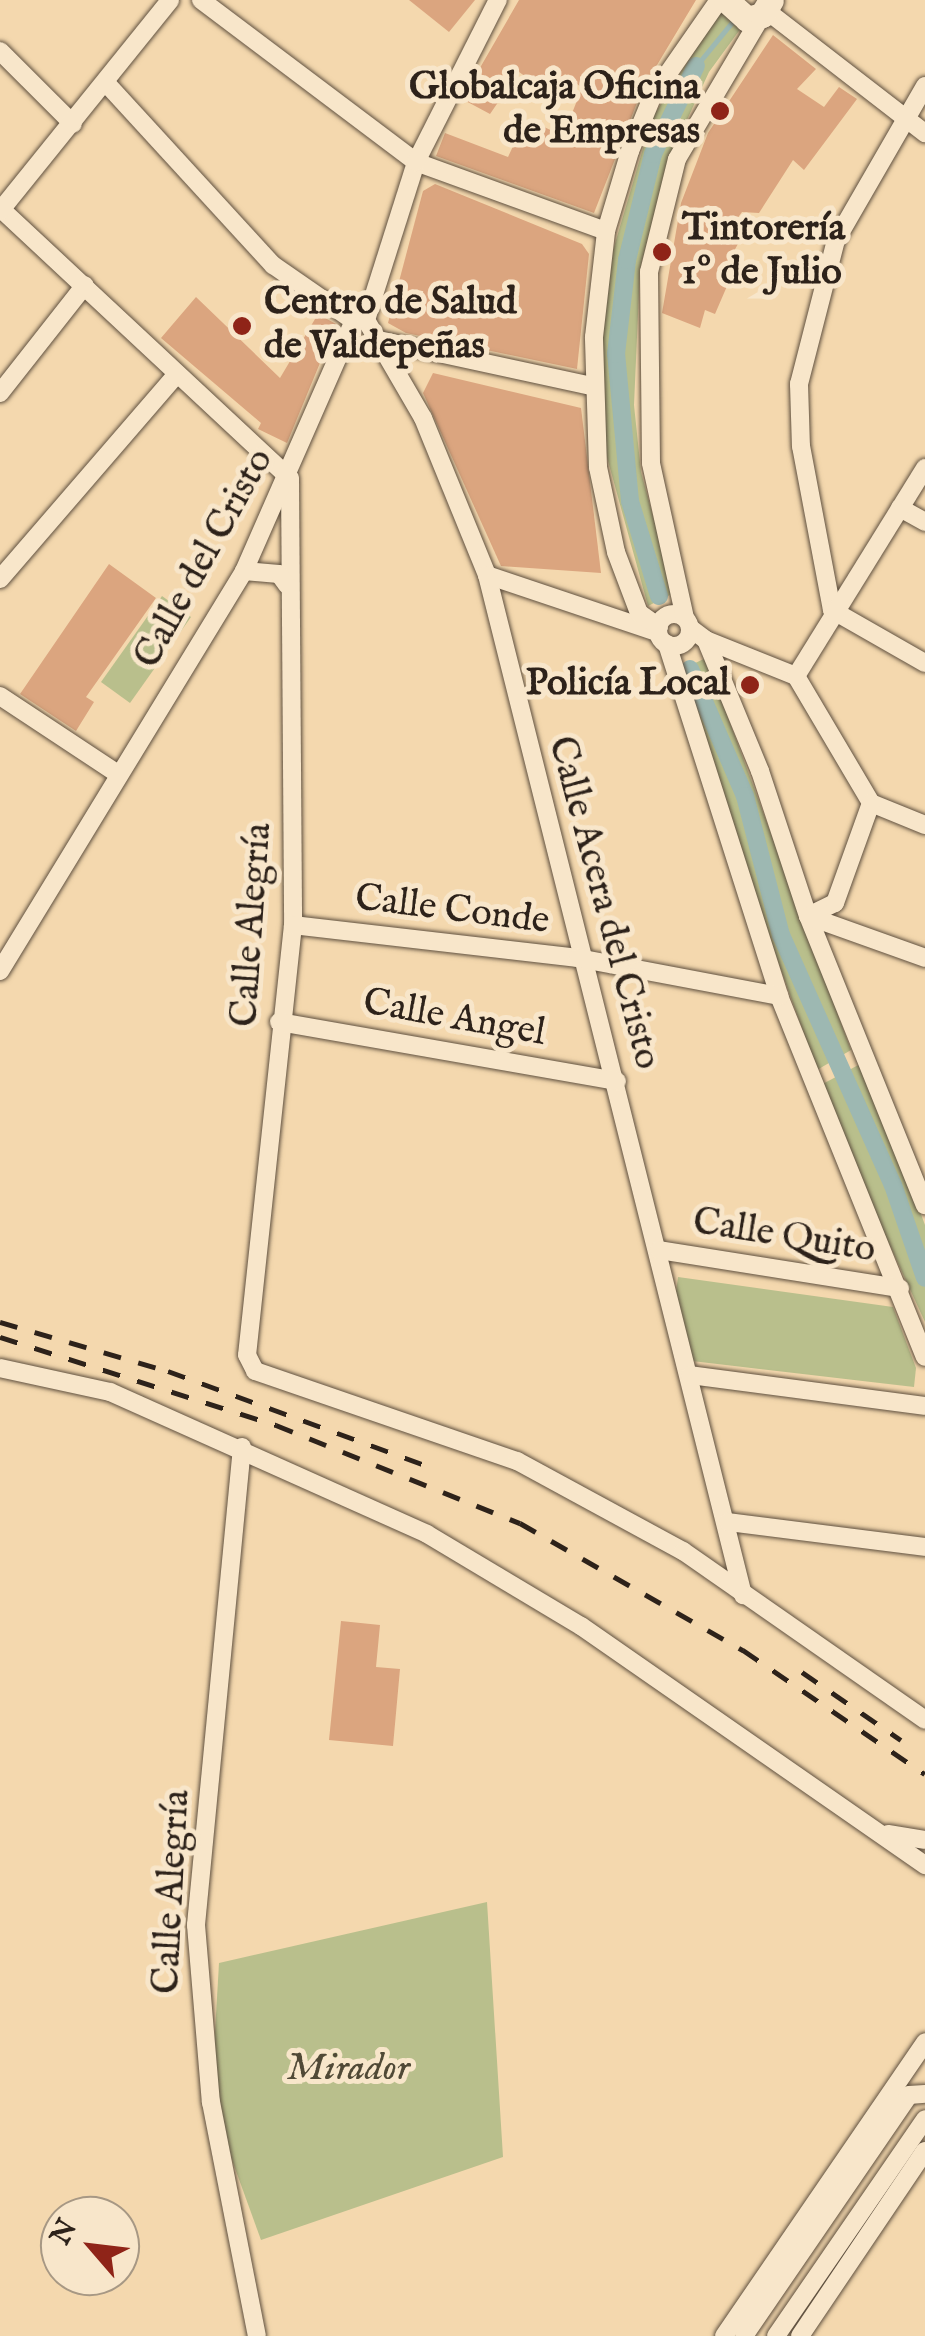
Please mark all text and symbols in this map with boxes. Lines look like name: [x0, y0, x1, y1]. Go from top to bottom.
place label: Globalcaja Oficina de Empresas: [409, 66, 700, 156]
marker: Globalcaja Oficina de Empresas: [709, 100, 731, 122]
place label: Tintorería 1º de Julio: [682, 207, 845, 296]
marker: Tintorería 1º de Julio: [651, 241, 673, 263]
place label: Centro de Salud de Valdepeñas: [264, 281, 517, 370]
marker: Centro de Salud de Valdepeñas: [229, 313, 255, 339]
street label: Calle del Cristo: [126, 441, 284, 677]
place label: Policía Local: [526, 662, 730, 708]
marker: Policía Local: [739, 674, 761, 696]
street label: Calle Acera del Cristo: [537, 732, 669, 1074]
street label: Calle Alegría: [223, 821, 283, 1029]
street label: Calle Conde: [352, 876, 552, 946]
street label: Calle Angel: [359, 981, 549, 1057]
street label: Calle Quito: [689, 1200, 879, 1274]
street label: Calle Alegría: [145, 1789, 201, 1995]
park label: Mirador: [286, 2047, 410, 2093]
north arrow: [40, 2196, 140, 2296]
text: N: [44, 2214, 86, 2252]

